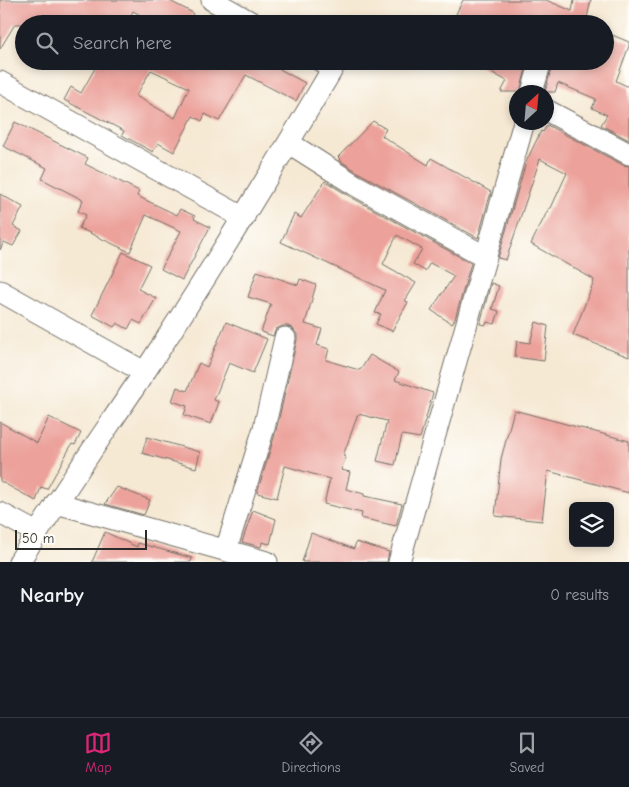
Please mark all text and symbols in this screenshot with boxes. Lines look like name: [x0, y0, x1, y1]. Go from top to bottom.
search box: [15, 15, 614, 70]
icon: search: [33, 29, 61, 57]
text: Search here: [73, 32, 172, 54]
north arrow: [509, 85, 554, 130]
map controls: [569, 502, 614, 547]
button: layers: [569, 502, 614, 547]
scale bar: [15, 527, 148, 550]
text: 50 m: [22, 530, 54, 547]
text: Nearby: [20, 583, 84, 607]
text: 0 results: [550, 586, 609, 604]
tab: Map: [84, 729, 112, 776]
tab: Directions: [281, 729, 341, 776]
tab: Saved: [510, 729, 545, 776]

